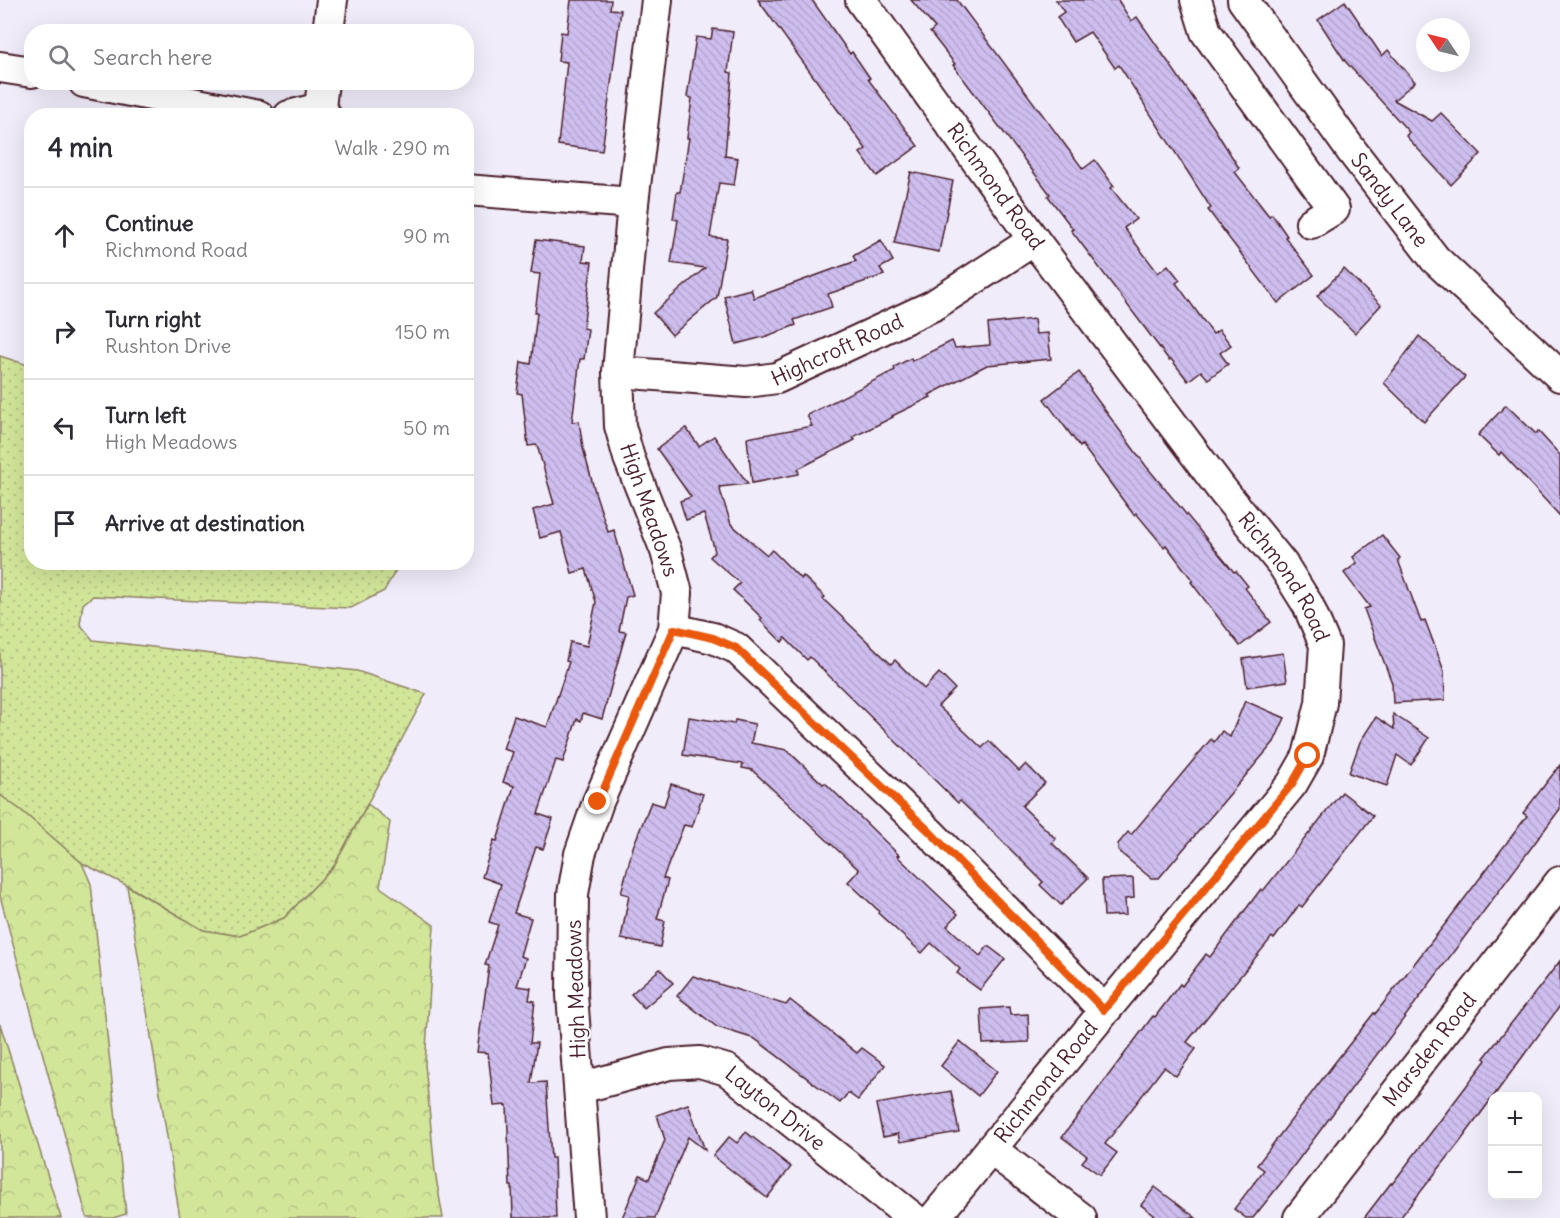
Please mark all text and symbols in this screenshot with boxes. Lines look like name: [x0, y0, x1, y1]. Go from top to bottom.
north arrow: [1416, 18, 1470, 72]
search box: [24, 24, 474, 90]
icon: search: [45, 41, 78, 74]
text: Search here: [93, 43, 212, 71]
street label: Richmond Road: [941, 118, 1051, 255]
text: 4 min: [48, 131, 113, 164]
text: Walk · 290 m: [335, 135, 450, 160]
street label: Sandy Lane: [1345, 147, 1435, 252]
text: Continue: [105, 209, 194, 237]
icon: ahead: [48, 219, 81, 252]
text: 90 m: [403, 223, 450, 248]
text: Richmond Road: [105, 237, 248, 262]
text: Turn right: [105, 305, 201, 333]
street label: Highcroft Road: [767, 307, 907, 392]
icon: right: [48, 315, 81, 348]
text: 150 m: [395, 319, 450, 344]
text: Rushton Drive: [105, 333, 231, 358]
text: Turn left: [105, 401, 186, 429]
icon: left: [48, 411, 81, 444]
text: 50 m: [403, 415, 450, 440]
text: High Meadows: [105, 429, 237, 454]
street label: High Meadows: [614, 440, 685, 580]
street label: Richmond Road: [1232, 506, 1336, 646]
icon: arrive: [48, 507, 81, 540]
text: Arrive at destination: [105, 509, 305, 537]
route start: [1294, 742, 1320, 768]
route end: [584, 788, 610, 814]
street label: High Meadows: [560, 919, 591, 1059]
street label: Marsden Road: [1377, 987, 1482, 1112]
street label: Richmond Road: [988, 1015, 1103, 1148]
street label: Layton Drive: [720, 1060, 831, 1156]
map controls: [1488, 1092, 1542, 1200]
button: +: [1488, 1092, 1542, 1146]
button: −: [1488, 1146, 1542, 1200]

